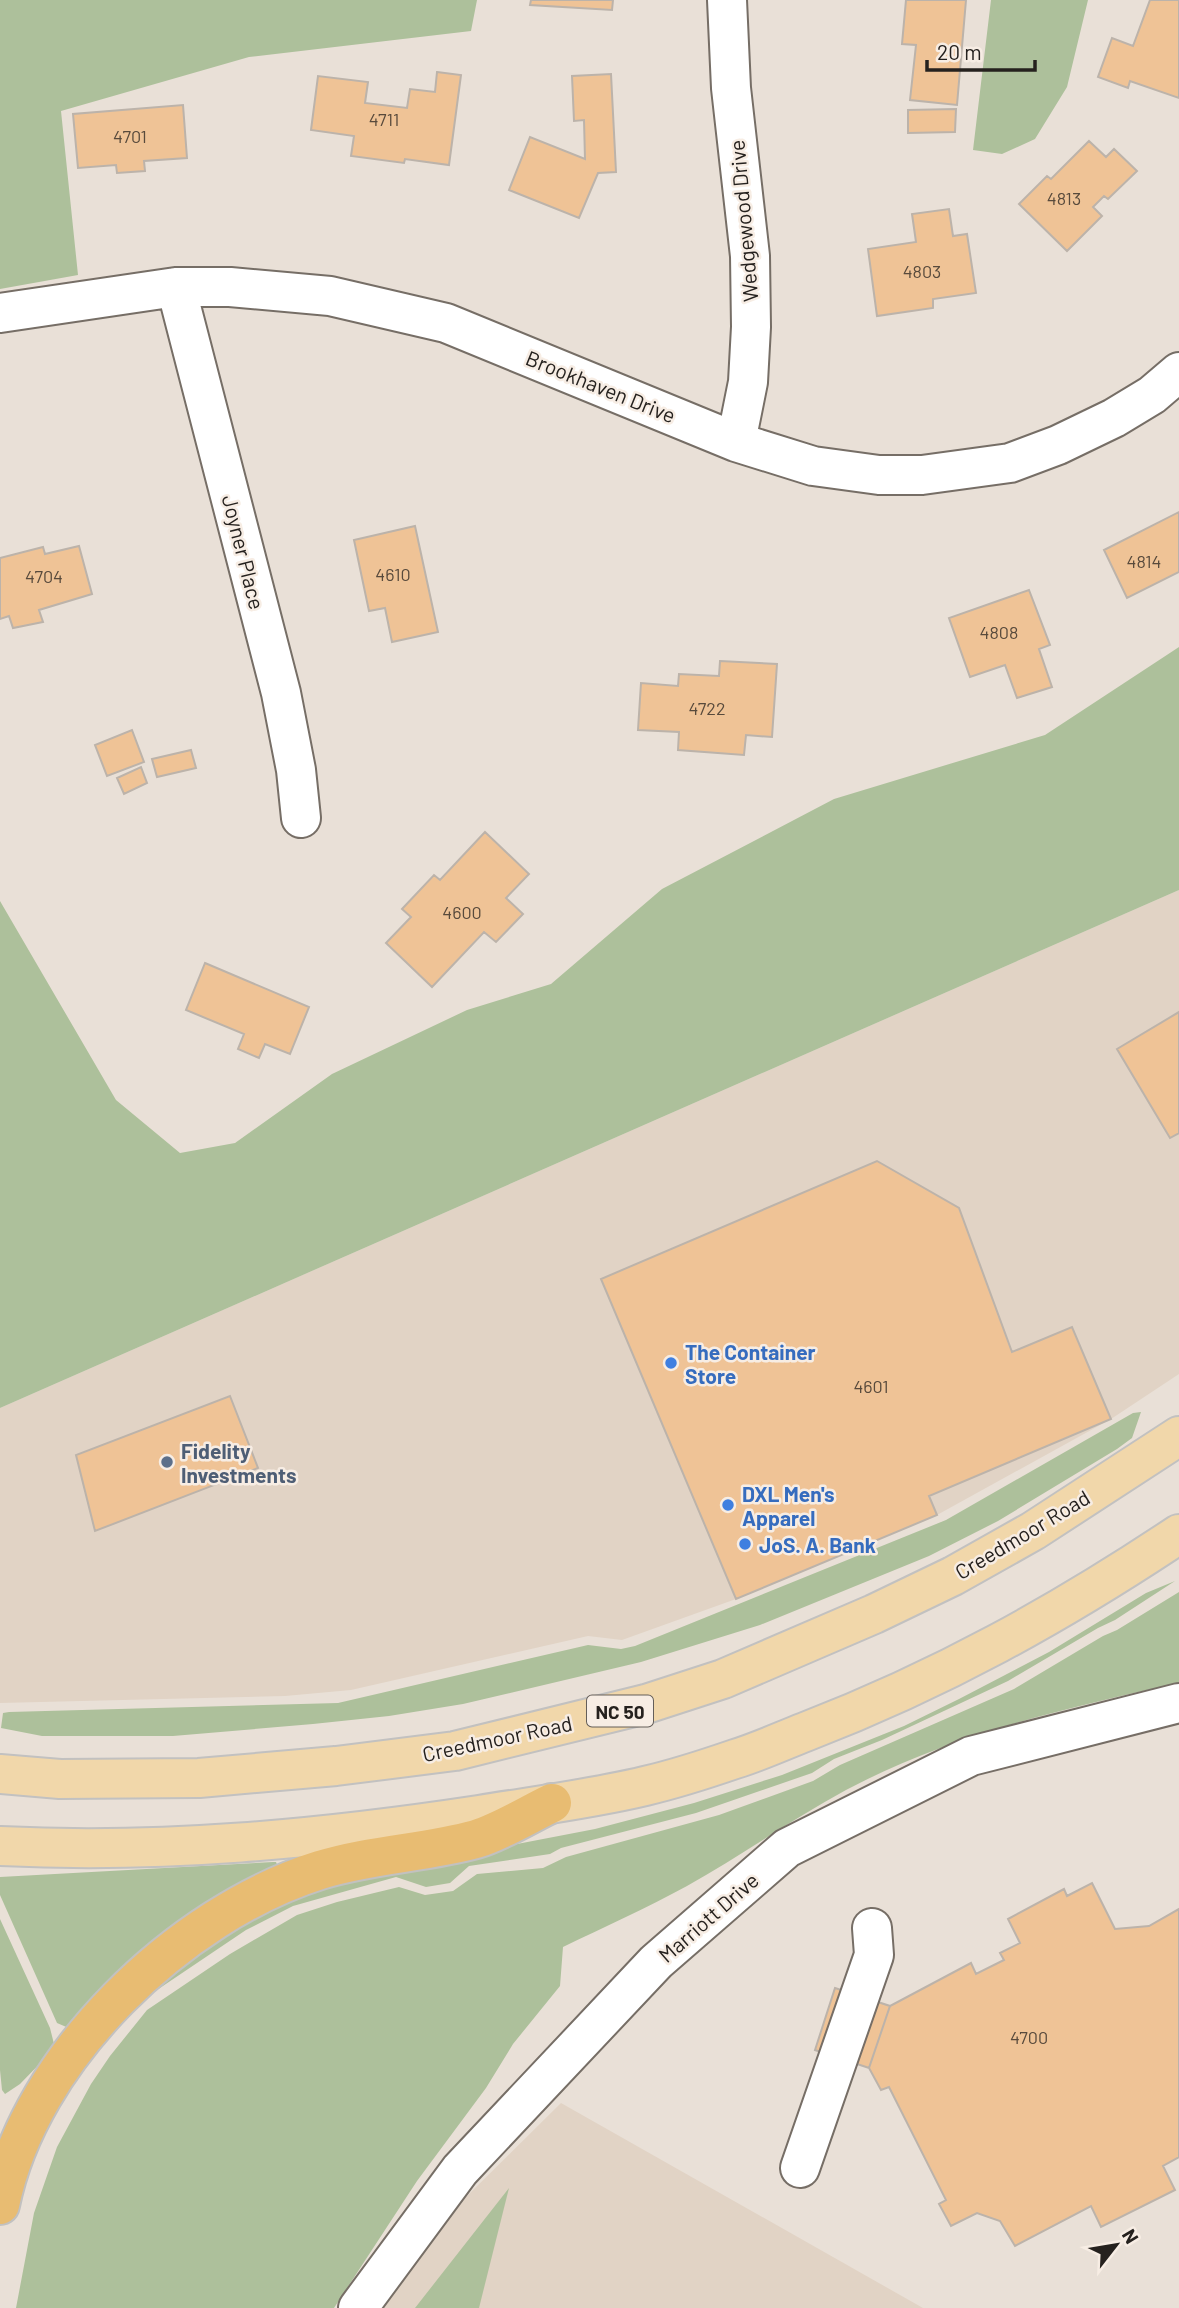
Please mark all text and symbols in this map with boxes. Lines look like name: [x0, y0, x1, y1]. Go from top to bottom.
scale bar: [927, 28, 1036, 72]
text: 20 m: [937, 39, 982, 64]
house number: 4711: [369, 108, 399, 130]
house number: 4701: [113, 125, 147, 147]
street label: Wedgewood Drive: [723, 139, 763, 303]
house number: 4813: [1047, 187, 1081, 209]
house number: 4803: [903, 260, 941, 282]
street label: Brookhaven Drive: [523, 345, 679, 427]
street label: Joyner Place: [218, 492, 270, 612]
house number: 4814: [1126, 550, 1162, 572]
house number: 4610: [375, 563, 411, 585]
house number: 4704: [25, 565, 63, 587]
house number: 4808: [980, 621, 1018, 643]
house number: 4722: [688, 697, 726, 719]
house number: 4600: [442, 901, 482, 923]
place label: The Container Store: [685, 1339, 816, 1388]
marker: The Container Store: [663, 1355, 679, 1371]
house number: 4601: [853, 1375, 889, 1397]
place label: Fidelity Investments: [181, 1438, 297, 1487]
marker: Fidelity Investments: [159, 1454, 175, 1470]
place label: DXL Men's Apparel: [742, 1481, 835, 1530]
street label: Creedmoor Road: [950, 1484, 1094, 1584]
marker: DXL Men's Apparel: [720, 1497, 736, 1513]
place label: JoS. A. Bank: [759, 1532, 876, 1557]
marker: JoS. A. Bank: [737, 1536, 753, 1552]
road number: NC 50: [587, 1695, 653, 1726]
street label: Creedmoor Road: [420, 1710, 574, 1766]
street label: Marriott Drive: [653, 1867, 763, 1967]
house number: 4700: [1010, 2026, 1048, 2048]
north arrow: [1081, 2210, 1151, 2280]
text: N: [1118, 2225, 1144, 2247]

